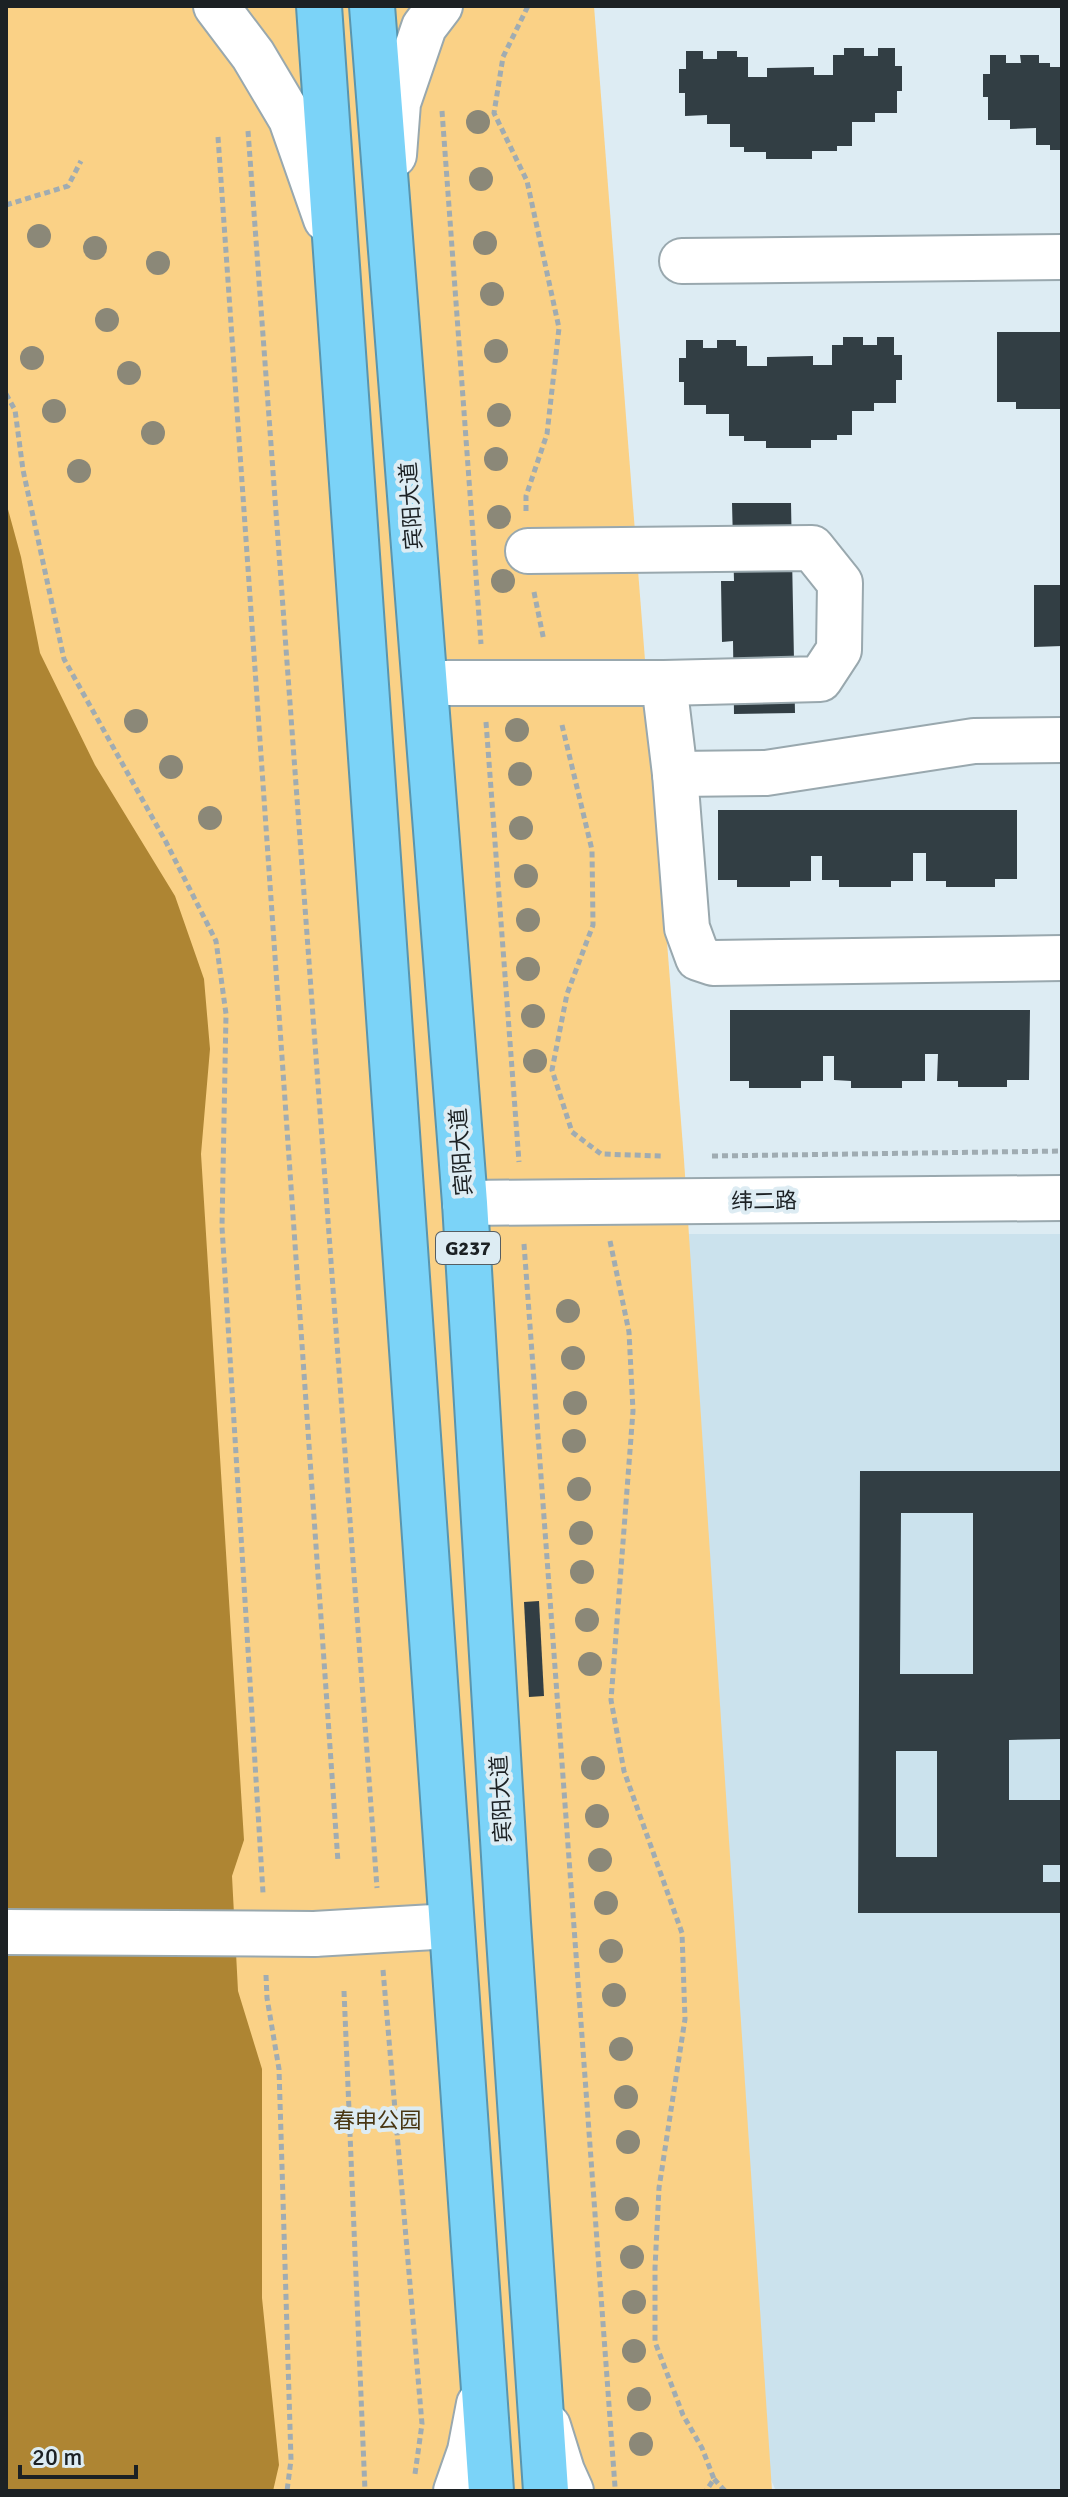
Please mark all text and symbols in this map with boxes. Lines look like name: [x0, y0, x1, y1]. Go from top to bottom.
street label: 宾阳大道: [394, 461, 428, 551]
street label: 宾阳大道: [444, 1107, 478, 1197]
street label: 纬二路: [731, 1187, 797, 1215]
road number: G237: [436, 1232, 500, 1264]
street label: 宾阳大道: [485, 1754, 517, 1844]
park label: 春申公园: [333, 2107, 421, 2134]
scale bar: [20, 2429, 136, 2479]
text: 20 m: [32, 2442, 82, 2472]

